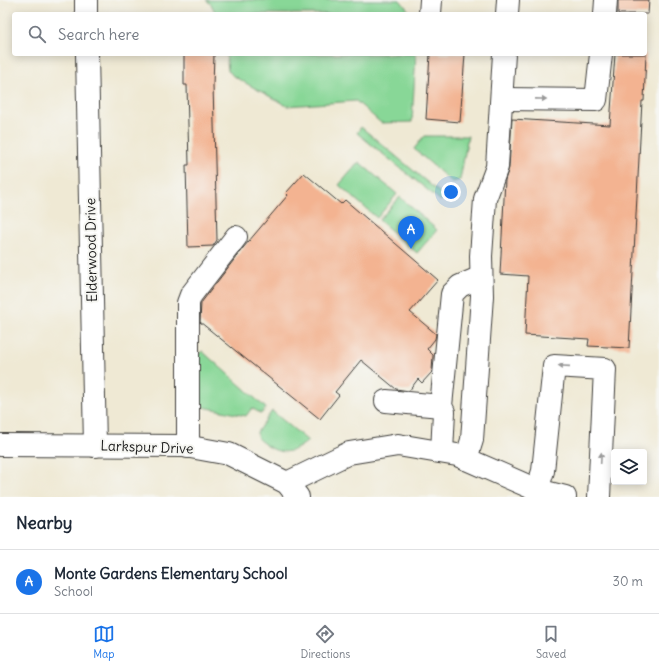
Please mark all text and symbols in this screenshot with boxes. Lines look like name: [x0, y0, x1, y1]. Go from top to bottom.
search box: [12, 12, 647, 56]
icon: search: [26, 23, 48, 45]
text: Search here: [58, 25, 139, 44]
one-way arrow: [535, 96, 547, 103]
your location: [441, 182, 461, 202]
street label: Elderwood Drive: [81, 198, 101, 302]
pin: A: [398, 216, 424, 249]
one-way arrow: [558, 363, 570, 370]
street label: Larkspur Drive: [100, 436, 194, 458]
map controls: [611, 449, 647, 485]
button: layers: [611, 449, 647, 485]
one-way arrow: [597, 452, 604, 464]
text: Nearby: [16, 512, 72, 534]
text: Monte Gardens Elementary School: [54, 564, 288, 583]
text: A: [25, 573, 33, 590]
text: 30 m: [613, 573, 643, 590]
text: School: [54, 583, 93, 600]
tab: Map: [93, 623, 115, 661]
tab: Directions: [301, 623, 350, 661]
tab: Saved: [536, 623, 566, 661]

